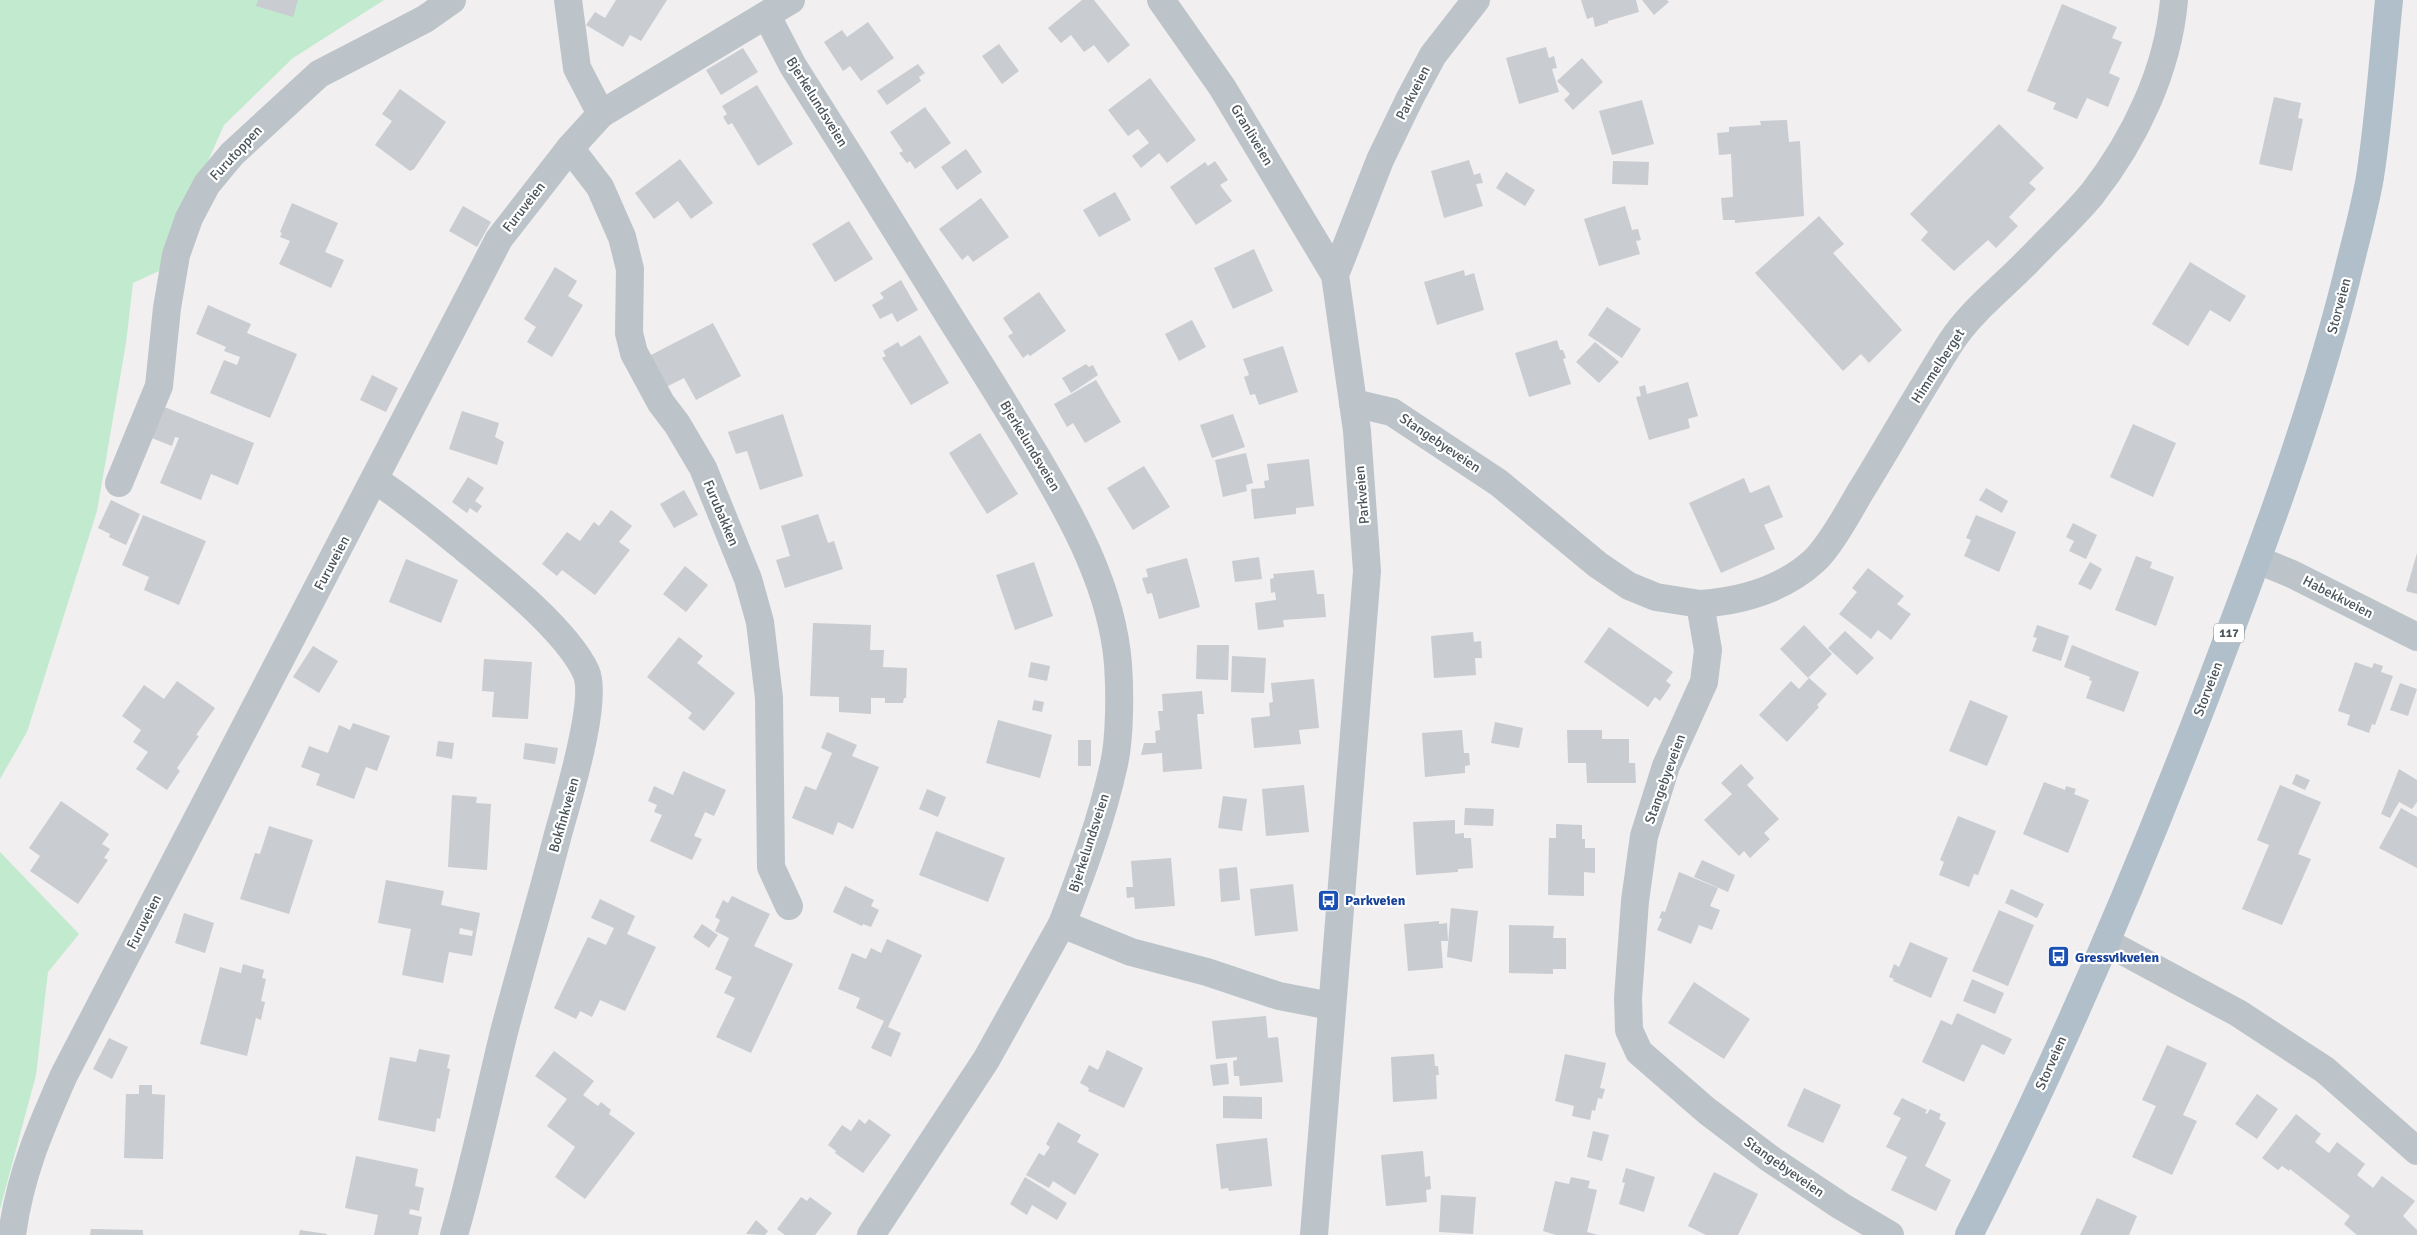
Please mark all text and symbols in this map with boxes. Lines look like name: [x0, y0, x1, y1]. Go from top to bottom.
street label: Bjerkelundsveien: [783, 54, 851, 150]
street label: Parkveien: [1392, 63, 1434, 123]
street label: Granliveien: [1227, 101, 1277, 169]
street label: Furutoppen: [206, 122, 266, 184]
street label: Furuveien: [499, 179, 549, 235]
street label: Storveien: [2323, 276, 2355, 336]
street label: Himmelberget: [1908, 325, 1968, 406]
street label: Bjerkelundsveien: [996, 398, 1064, 494]
street label: Stangebyeveien: [1396, 410, 1484, 476]
street label: Parkveien: [1351, 465, 1373, 525]
street label: Furubakken: [699, 477, 743, 549]
street label: Furuveien: [311, 533, 353, 593]
street label: Habekkveien: [2300, 572, 2376, 622]
road number: 117: [2214, 624, 2244, 642]
street label: Storveien: [2190, 659, 2226, 719]
street label: Stangebyeveien: [1641, 732, 1689, 826]
street label: Bokfinkveien: [545, 776, 583, 854]
street label: Bjerkelundsveien: [1065, 792, 1113, 894]
bus stop icon: Parkveien: [1317, 888, 1341, 912]
street label: Furuveien: [123, 892, 165, 952]
place label: Parkveien: [1345, 892, 1406, 909]
bus stop icon: Gressvikveien: [2047, 945, 2071, 969]
place label: Gressvikveien: [2075, 949, 2159, 966]
street label: Storveien: [2032, 1033, 2070, 1093]
street label: Stangebyeveien: [1741, 1133, 1827, 1201]

